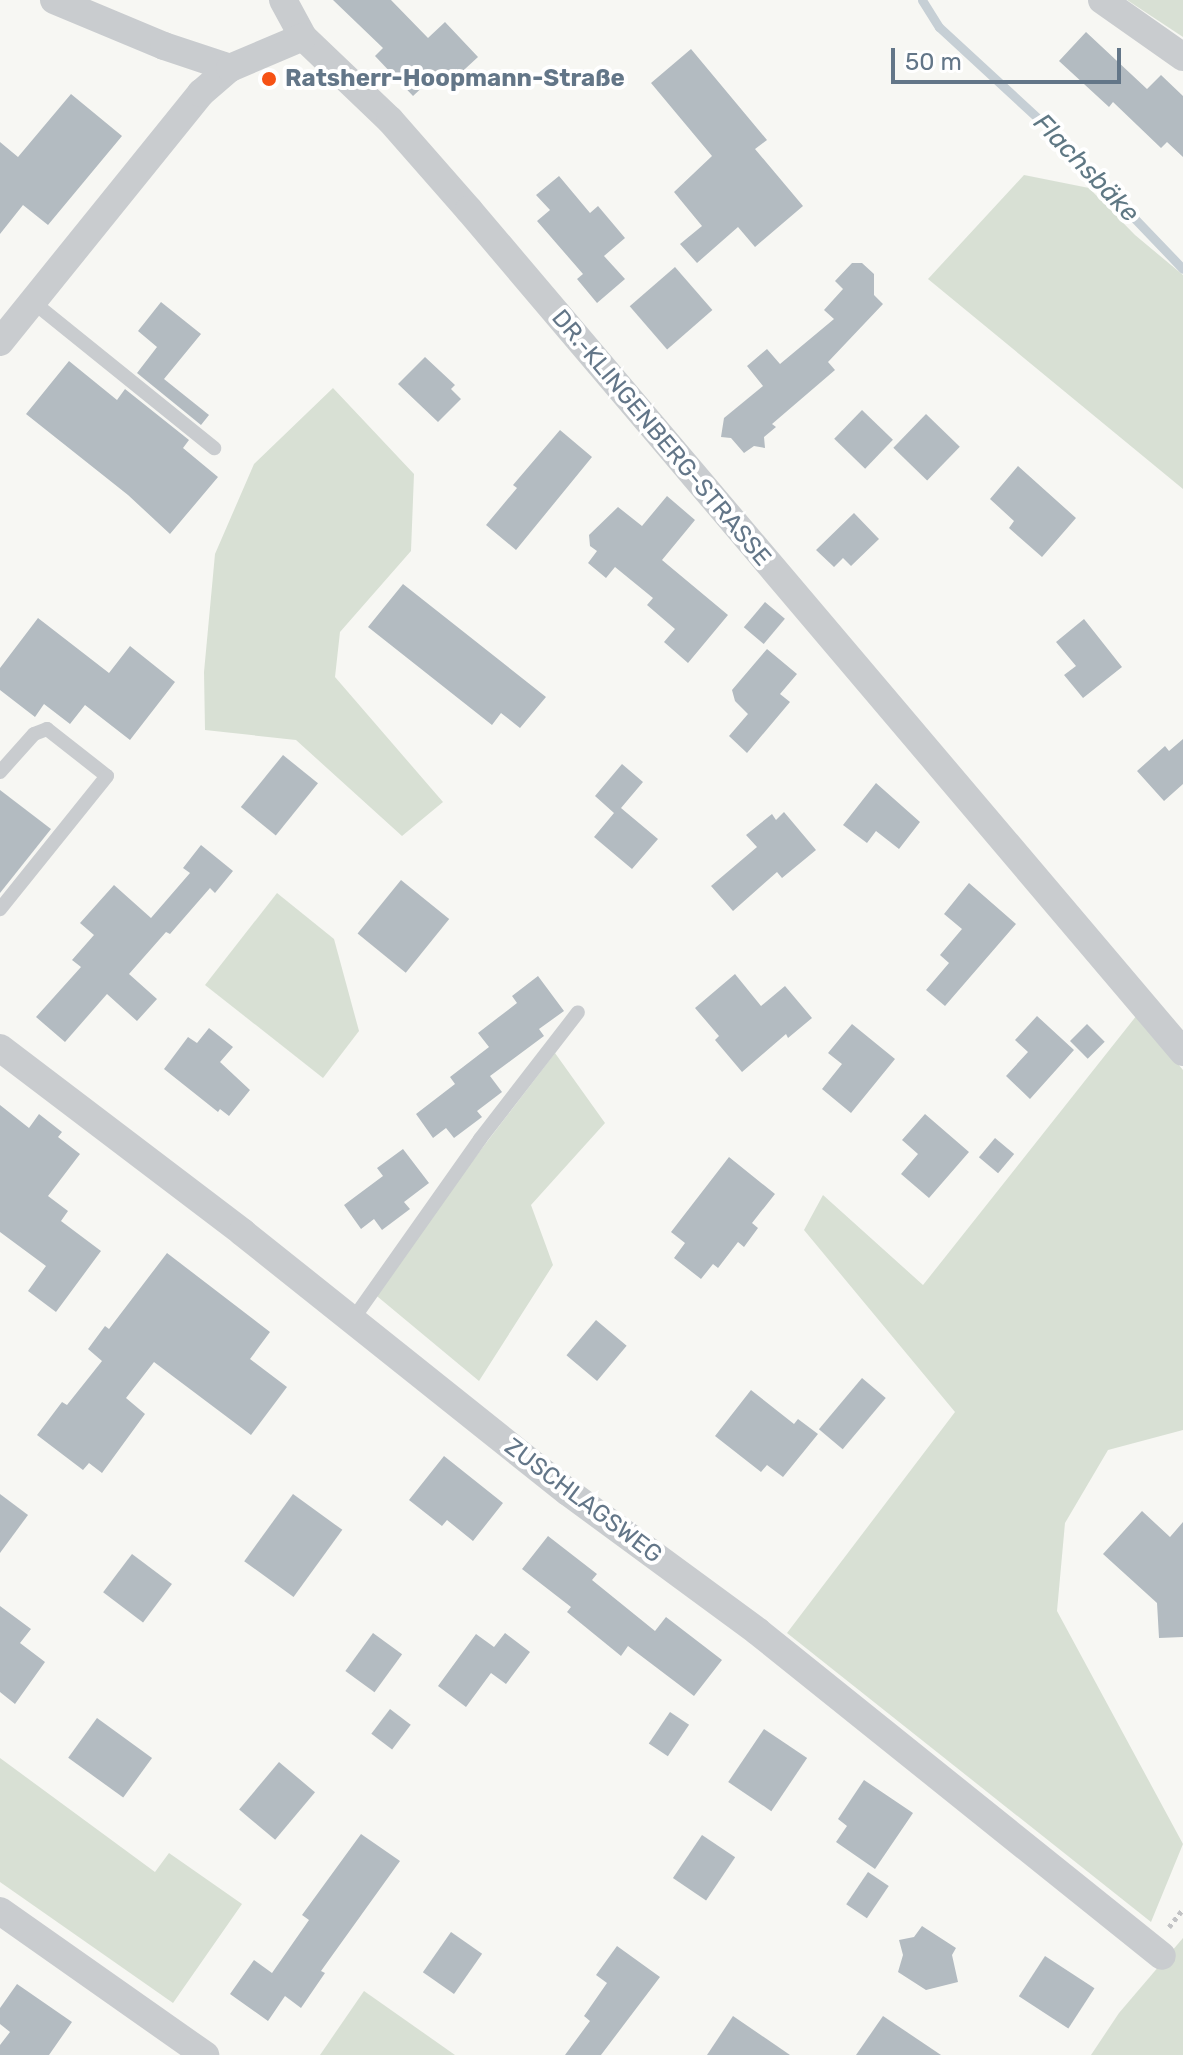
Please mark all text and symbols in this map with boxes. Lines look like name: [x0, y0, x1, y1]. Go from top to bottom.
scale bar: [895, 32, 1125, 82]
text: 50 m: [905, 48, 962, 76]
place label: Ratsherr-Hoopmann-Straße: [285, 65, 625, 93]
marker: Ratsherr-Hoopmann-Straße: [260, 70, 278, 88]
water label: Flachsbäke: [1027, 107, 1145, 229]
street label: DR.-KLINGENBERG-STRASSE: [545, 304, 777, 572]
street label: ZUSCHLAGSWEG: [499, 1432, 667, 1570]

